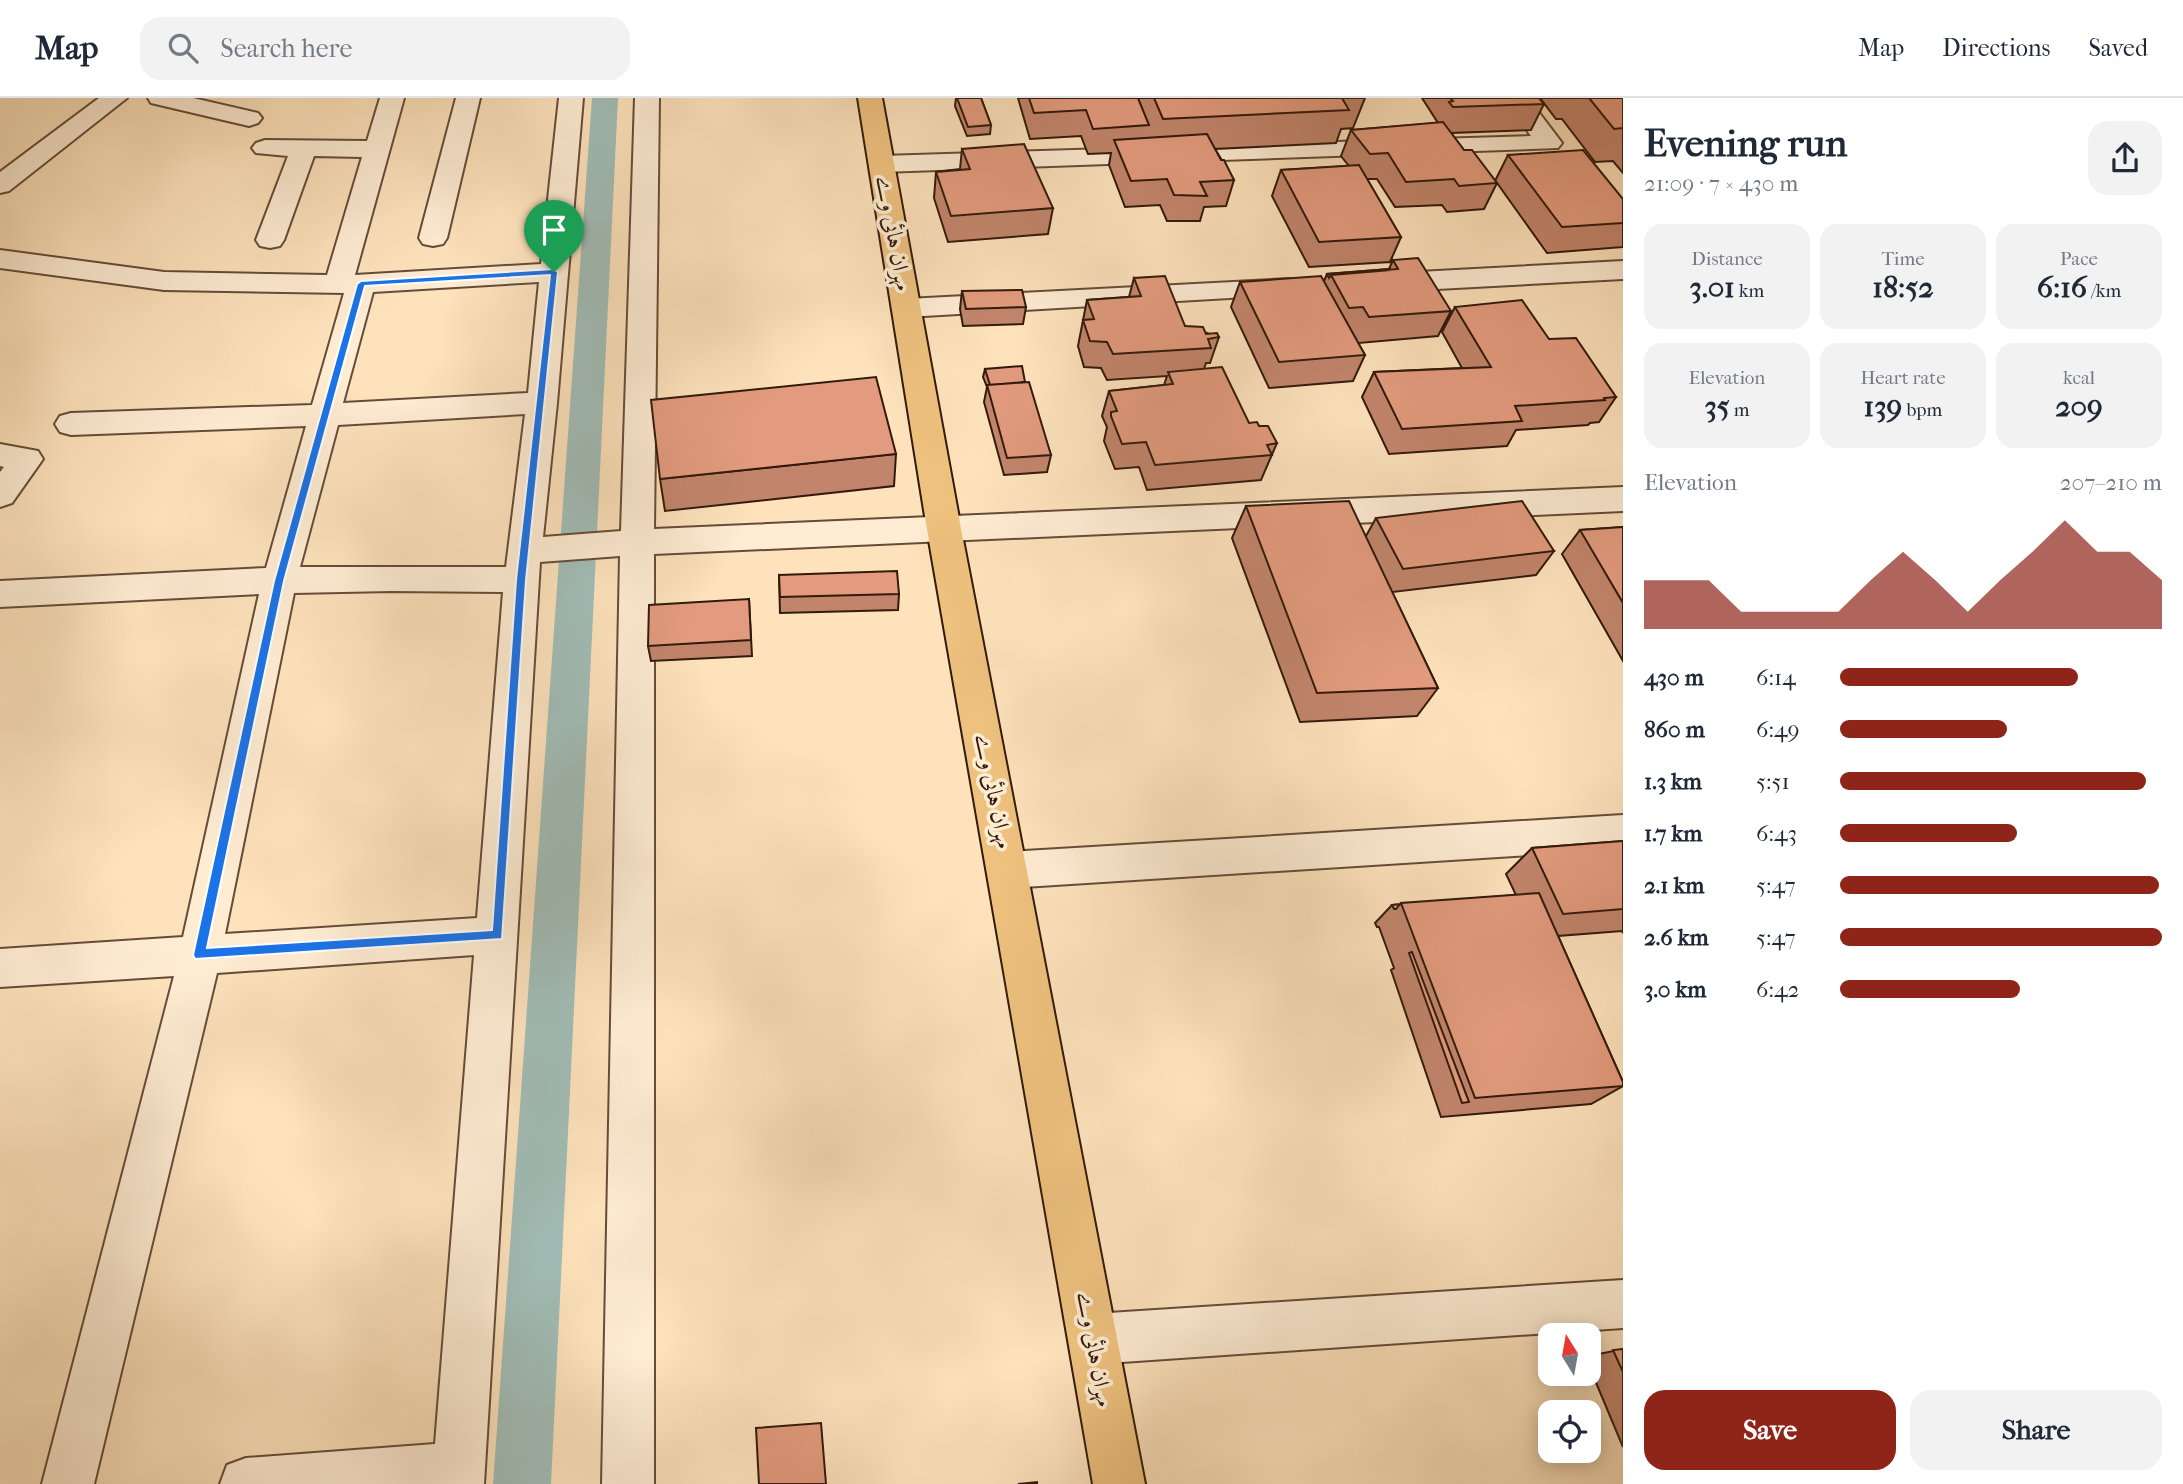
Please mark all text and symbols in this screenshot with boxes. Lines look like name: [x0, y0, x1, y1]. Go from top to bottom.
search box: [140, 17, 630, 80]
text: Map: [35, 29, 98, 68]
icon: search: [164, 29, 202, 67]
text: Search here: [220, 33, 352, 64]
text: Map: [1858, 34, 1904, 62]
text: Directions: [1942, 34, 2050, 62]
text: Saved: [2088, 34, 2148, 62]
text: Evening run: [1644, 121, 1847, 166]
button: share: [2088, 121, 2162, 195]
text: 21:09 · 7 × 430 m: [1644, 170, 1799, 197]
street label: مہران ہائی وے: [870, 173, 917, 293]
pin: [524, 200, 584, 272]
icon: arrive: [535, 211, 573, 249]
text: Distance: [1691, 248, 1763, 270]
text: Time: [1881, 248, 1925, 270]
text: Pace: [2060, 248, 2098, 270]
text: 3.01: [1690, 270, 1735, 305]
text: 18:52: [1872, 270, 1934, 305]
text: 6:16: [2037, 270, 2087, 305]
text: km: [1735, 280, 1764, 302]
text: /km: [2087, 280, 2121, 302]
text: Elevation: [1689, 367, 1765, 389]
text: Heart rate: [1860, 367, 1946, 389]
text: kcal: [2063, 367, 2095, 389]
text: 35: [1704, 389, 1730, 424]
text: 139: [1864, 389, 1902, 424]
text: 209: [2055, 389, 2103, 424]
text: m: [1730, 399, 1750, 421]
text: bpm: [1902, 399, 1942, 421]
text: Elevation: [1644, 469, 1737, 496]
text: 207–210 m: [2060, 469, 2162, 496]
text: 430 m: [1644, 664, 1704, 691]
text: 6:14: [1756, 664, 1796, 691]
text: 860 m: [1644, 716, 1705, 743]
text: 6:49: [1756, 716, 1800, 743]
street label: مہران ہائی وے: [969, 731, 1018, 851]
text: 1.3 km: [1644, 768, 1702, 795]
text: 5:51: [1756, 768, 1790, 795]
text: 1.7 km: [1644, 820, 1702, 847]
text: 6:43: [1756, 820, 1797, 847]
text: 2.1 km: [1644, 872, 1704, 899]
text: 5:47: [1756, 872, 1796, 899]
text: 2.6 km: [1644, 924, 1709, 951]
text: 5:47: [1756, 924, 1796, 951]
text: 3.0 km: [1644, 976, 1706, 1003]
text: 6:42: [1756, 976, 1799, 1003]
street label: مہران ہائی وے: [1071, 1289, 1118, 1409]
north arrow: [1538, 1323, 1601, 1386]
map controls: [1538, 1323, 1601, 1463]
button: Save: [1644, 1390, 1896, 1470]
button: Share: [1910, 1390, 2162, 1470]
button: locate: [1538, 1400, 1601, 1463]

